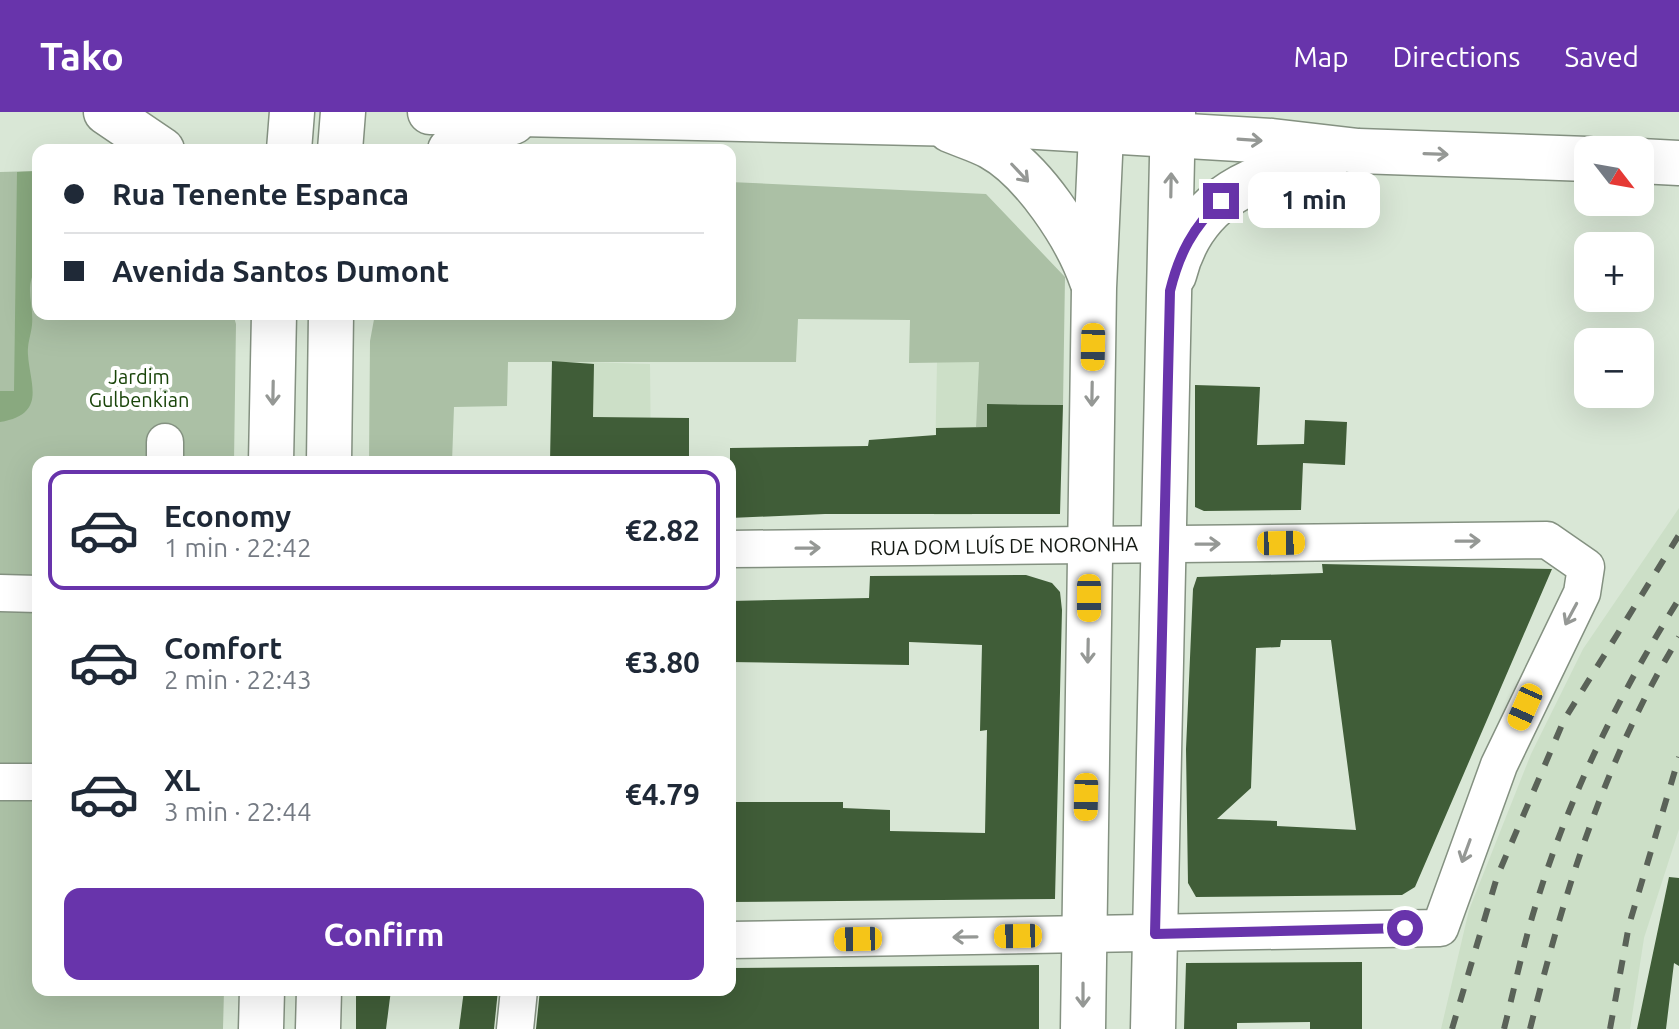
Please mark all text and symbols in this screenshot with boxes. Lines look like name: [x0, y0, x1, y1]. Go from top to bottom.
text: Tako: [40, 35, 124, 77]
text: Map: [1293, 41, 1349, 72]
text: Directions: [1393, 41, 1520, 72]
text: Saved: [1564, 41, 1639, 72]
one-way arrow: [1236, 133, 1263, 148]
north arrow: [1574, 136, 1654, 216]
map controls: [1574, 136, 1654, 408]
one-way arrow: [1422, 146, 1449, 162]
one-way arrow: [1011, 163, 1030, 183]
one-way arrow: [1163, 172, 1179, 199]
callout: 1 min: [1249, 173, 1381, 229]
text: Rua Tenente Espanca: [112, 177, 409, 211]
route end: [1203, 183, 1239, 219]
text: 1 min: [1281, 185, 1347, 214]
button: +: [1574, 232, 1654, 312]
text: Avenida Santos Dumont: [112, 254, 449, 288]
car: [1081, 323, 1105, 371]
button: −: [1574, 328, 1654, 408]
park label: Jardim Gulbenkian: [89, 365, 189, 411]
one-way arrow: [265, 379, 280, 406]
one-way arrow: [1085, 380, 1100, 407]
icon: car: [68, 494, 140, 566]
text: Economy: [164, 499, 291, 533]
text: €2.82: [625, 513, 700, 547]
car: [1257, 531, 1305, 555]
street label: RUA DOM LUÍS DE NORONHA: [870, 532, 1138, 559]
text: 1 min · 22:42: [164, 533, 312, 562]
one-way arrow: [1454, 533, 1481, 549]
one-way arrow: [1194, 536, 1221, 552]
one-way arrow: [794, 540, 821, 556]
car: [1077, 574, 1101, 622]
one-way arrow: [1563, 601, 1579, 625]
icon: car: [68, 626, 140, 698]
text: Comfort: [164, 631, 282, 665]
one-way arrow: [1081, 637, 1096, 664]
text: €3.80: [625, 645, 700, 679]
text: 2 min · 22:43: [164, 665, 312, 694]
car: [1504, 680, 1546, 734]
icon: car: [68, 758, 140, 830]
text: XL: [164, 763, 200, 797]
car: [1074, 773, 1098, 821]
text: €4.79: [625, 777, 700, 811]
text: 3 min · 22:44: [164, 797, 312, 826]
one-way arrow: [1457, 838, 1472, 863]
button: Confirm: [64, 888, 704, 980]
route start: [1387, 910, 1423, 946]
car: [994, 924, 1042, 948]
car: [834, 927, 882, 951]
one-way arrow: [952, 929, 979, 945]
one-way arrow: [1076, 981, 1091, 1008]

